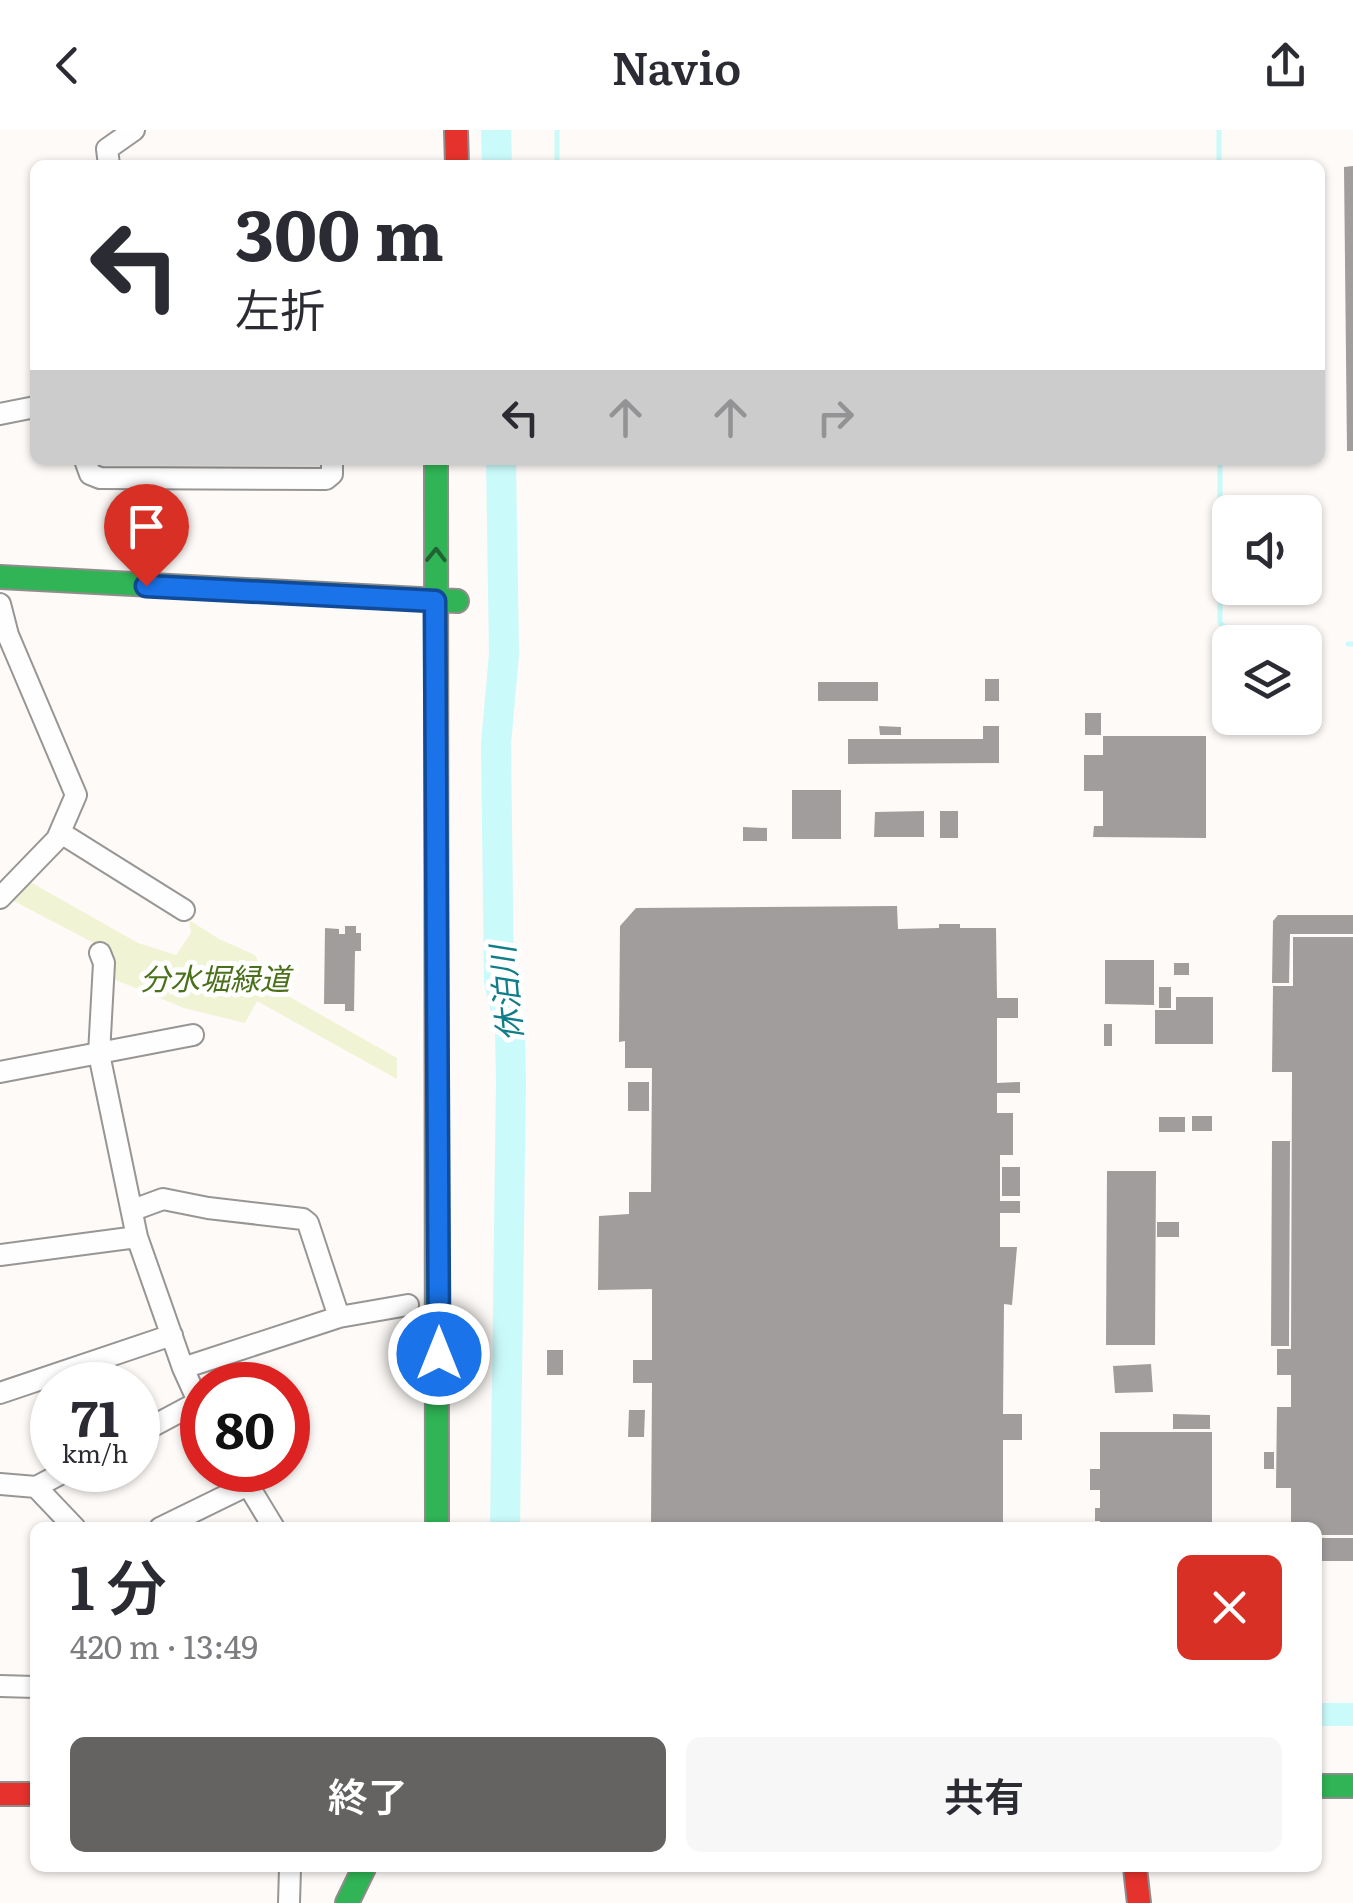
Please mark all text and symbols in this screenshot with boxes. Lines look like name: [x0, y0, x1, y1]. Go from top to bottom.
text: Navio: [612, 32, 741, 99]
icon: back: [40, 38, 95, 93]
icon: share: [1258, 38, 1313, 93]
text: 300 m: [235, 179, 444, 283]
icon: left: [70, 200, 200, 330]
text: 左折: [235, 274, 325, 341]
icon: left: [493, 390, 548, 445]
icon: ahead: [598, 390, 653, 445]
icon: ahead: [703, 390, 758, 445]
icon: right: [808, 390, 863, 445]
pin: [104, 484, 189, 587]
map controls: [1212, 495, 1322, 735]
button: sound: [1212, 495, 1322, 605]
icon: arrive: [119, 499, 174, 554]
one-way arrow: [425, 547, 447, 562]
button: layers: [1212, 625, 1322, 735]
water label: 休泊川: [476, 941, 532, 1044]
park label: 分水堀緑道: [140, 955, 294, 999]
position arrow: [387, 1302, 491, 1406]
speed limit sign: 80: [180, 1362, 310, 1492]
text: 71: [71, 1378, 119, 1452]
text: km/h: [62, 1434, 128, 1471]
text: 1 分: [70, 1539, 167, 1628]
button: close: [1177, 1555, 1282, 1660]
text: 420 m · 13:49: [70, 1621, 258, 1669]
button: 終了: [70, 1737, 666, 1852]
button: 共有: [686, 1737, 1282, 1852]

